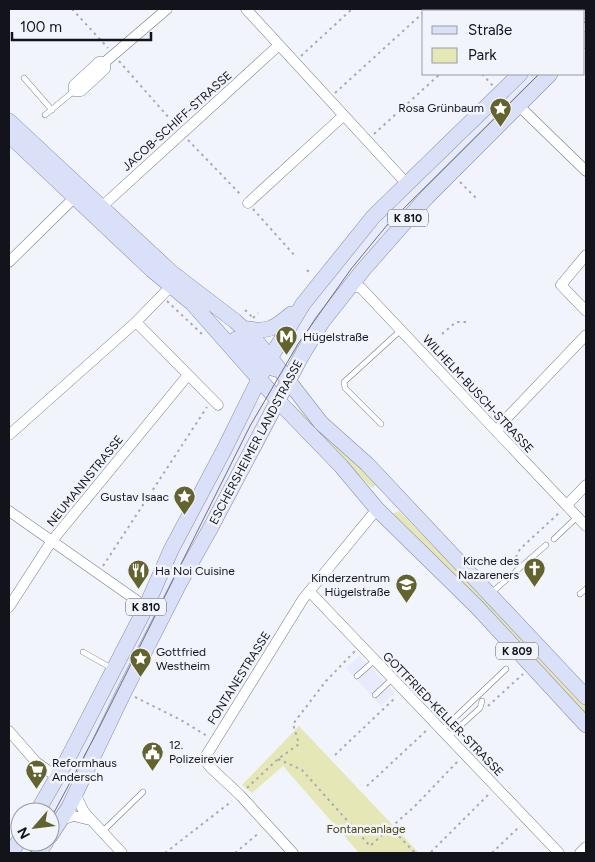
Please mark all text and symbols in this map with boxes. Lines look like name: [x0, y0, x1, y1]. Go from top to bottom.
scale bar: [12, 10, 151, 42]
legend: [422, 10, 585, 75]
text: 100 m: [20, 18, 62, 36]
text: Straße: [468, 21, 512, 39]
text: Park: [468, 46, 497, 64]
street label: JACOB-SCHIFF-STRASSE: [119, 68, 235, 174]
place icon: Rosa Grünbaum: [488, 96, 512, 127]
place label: Rosa Grünbaum: [398, 101, 484, 115]
road number: K 810: [388, 210, 428, 227]
metro station icon: Hügelstraße: [275, 325, 299, 356]
place label: Hügelstraße: [303, 330, 369, 344]
street label: WILHELM-BUSCH-STRASSE: [420, 332, 536, 456]
street label: ESCHERSHEIMER LANDSTRASSE: [206, 357, 306, 527]
street label: NEUMANNSTRASSE: [44, 433, 126, 529]
place icon: Gustav Isaac: [173, 485, 197, 516]
place label: Gustav Isaac: [100, 490, 169, 504]
place label: Kirche des Nazareners: [458, 554, 519, 582]
church icon: Kirche des Nazareners: [523, 556, 547, 587]
restaurant icon: Ha Noi Cuisine: [127, 559, 151, 590]
place label: Ha Noi Cuisine: [155, 564, 235, 578]
place label: Kinderzentrum Hügelstraße: [311, 571, 390, 599]
school or university icon: Kinderzentrum Hügelstraße: [394, 573, 418, 604]
road number: K 810: [126, 598, 166, 616]
street label: FONTANESTRASSE: [205, 629, 273, 727]
road number: K 809: [496, 642, 538, 659]
place label: Gottfried Westheim: [156, 645, 210, 673]
place icon: Gottfried Westheim: [128, 647, 152, 678]
street label: GOTTFRIED-KELLER-STRASSE: [380, 649, 506, 779]
place label: 12. Polizeirevier: [169, 738, 234, 766]
public building icon: 12. Polizeirevier: [141, 740, 165, 771]
place label: Reformhaus Andersch: [52, 756, 117, 784]
supermarket icon: Reformhaus Andersch: [24, 758, 48, 789]
north arrow: [10, 802, 60, 852]
park label: Fontaneanlage: [326, 822, 406, 836]
text: N: [14, 824, 34, 842]

